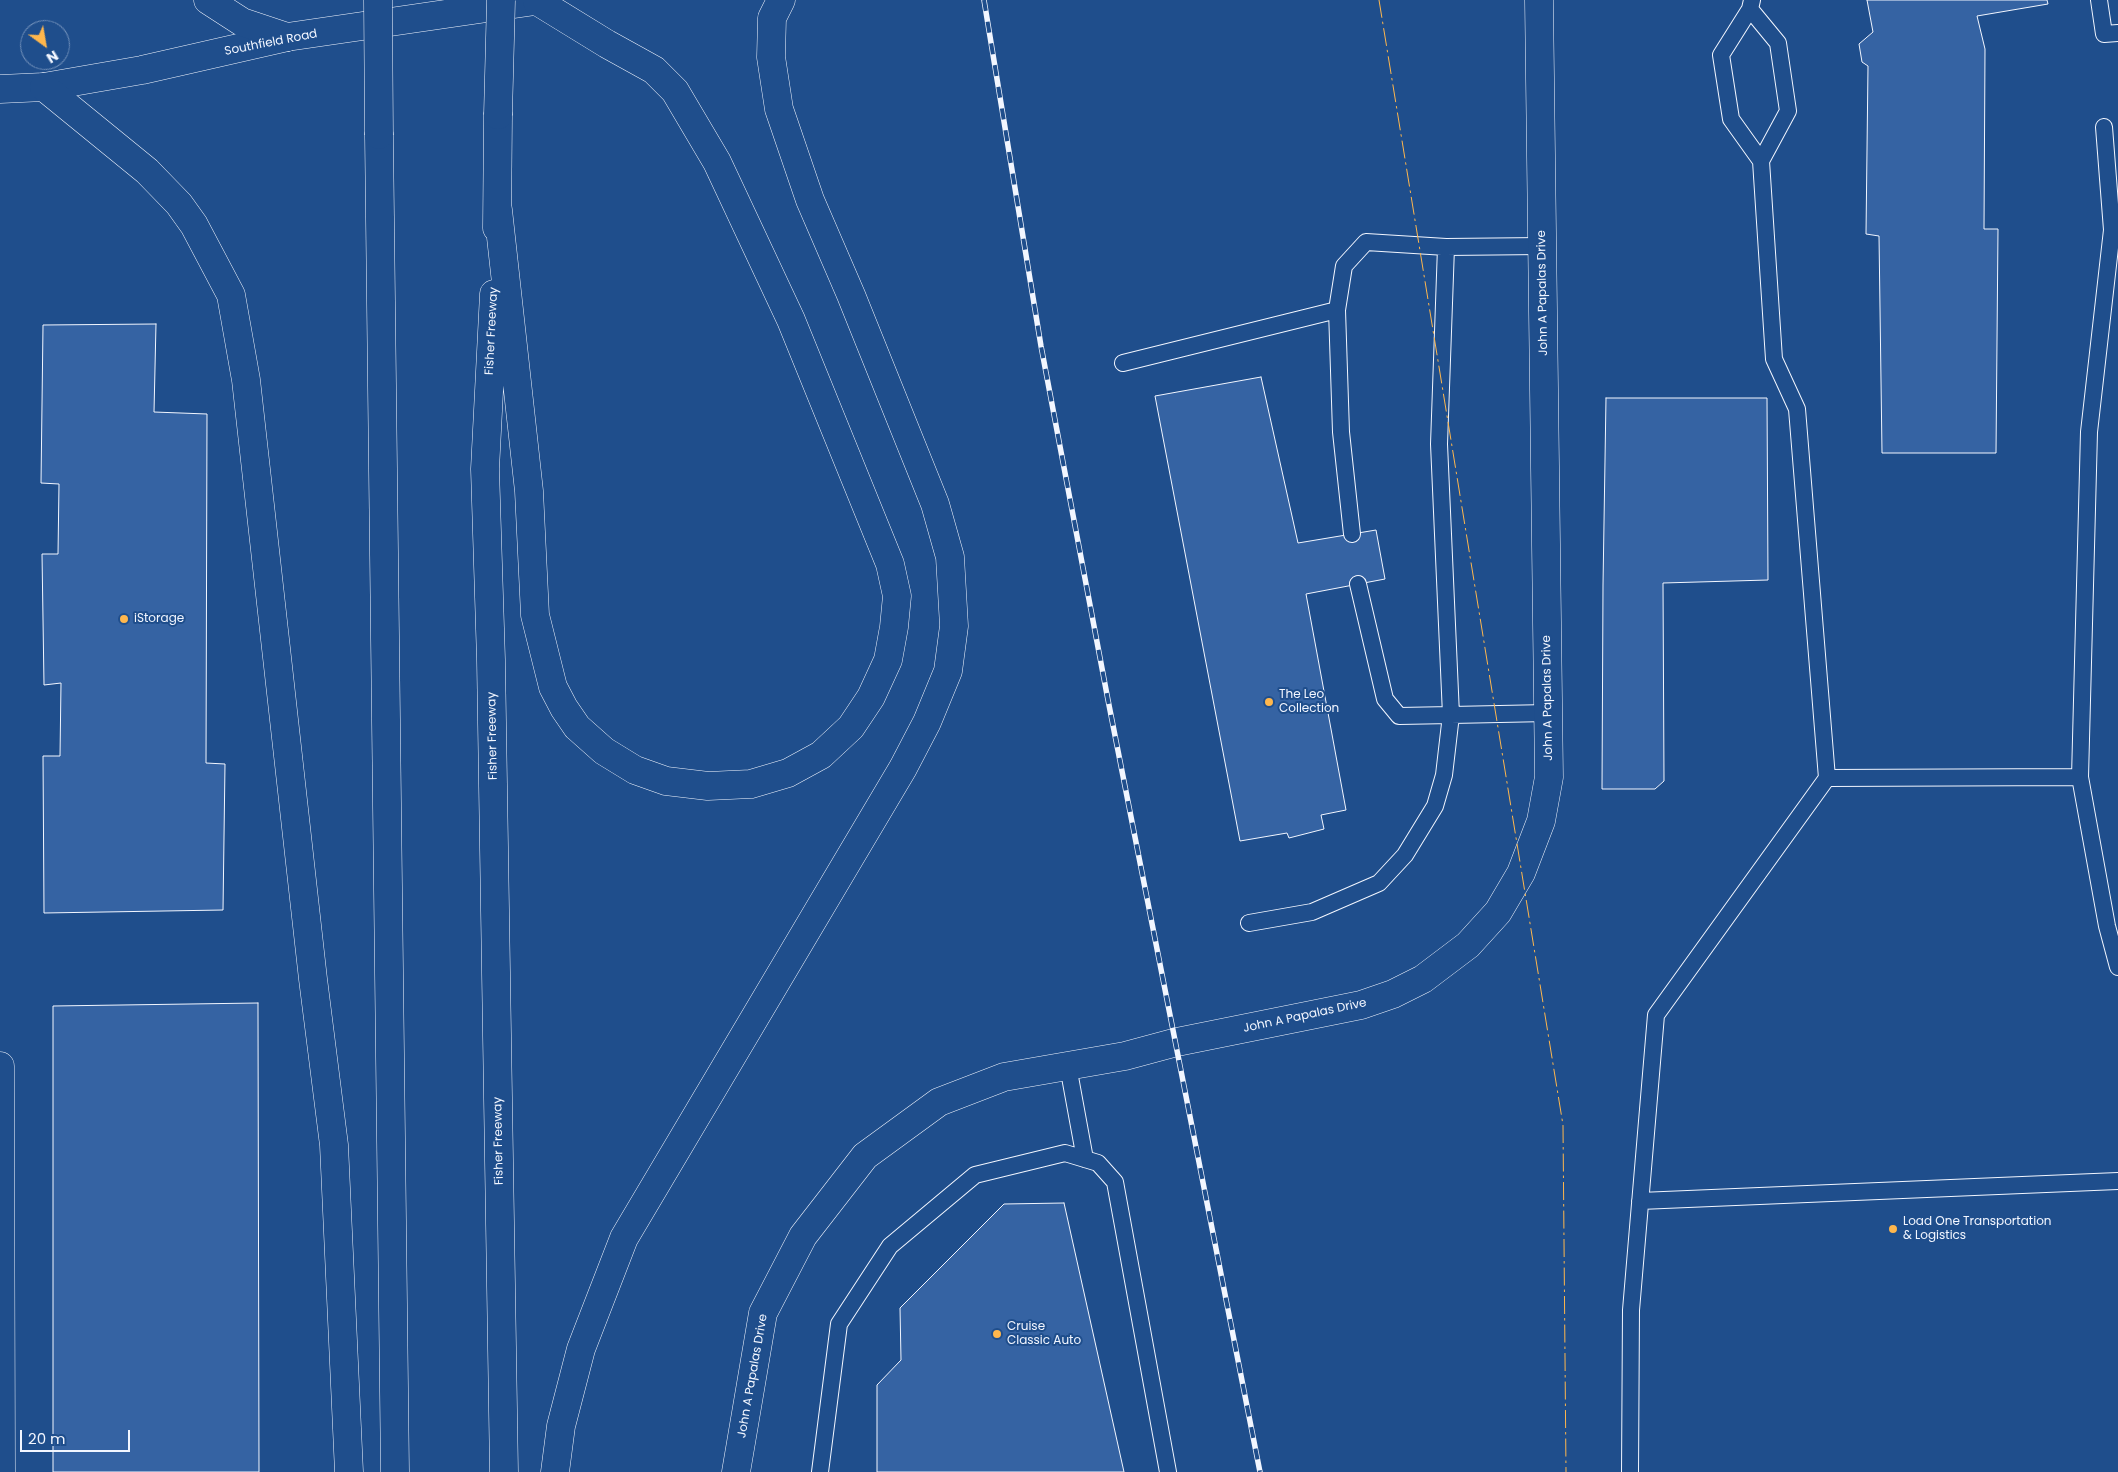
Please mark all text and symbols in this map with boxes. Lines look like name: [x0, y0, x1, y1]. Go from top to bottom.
north arrow: [20, 20, 70, 70]
street label: Southfield Road: [223, 27, 319, 59]
text: N: [43, 46, 62, 68]
street label: John A Papalas Drive: [1535, 230, 1551, 356]
street label: Fisher Freeway: [483, 287, 501, 375]
place label: iStorage: [134, 612, 184, 626]
marker: iStorage: [118, 613, 130, 625]
street label: John A Papalas Drive: [1540, 635, 1556, 761]
place label: The Leo Collection: [1279, 688, 1339, 716]
street label: Fisher Freeway: [485, 692, 501, 780]
marker: The Leo Collection: [1263, 696, 1275, 708]
street label: John A Papalas Drive: [1242, 996, 1368, 1036]
street label: Fisher Freeway: [491, 1097, 507, 1185]
place label: Load One Transportation & Logistics: [1903, 1215, 2051, 1243]
marker: Load One Transportation & Logistics: [1887, 1223, 1899, 1235]
street label: John A Papalas Drive: [735, 1313, 771, 1439]
place label: Cruise Classic Auto: [1007, 1320, 1081, 1348]
marker: Cruise Classic Auto: [991, 1328, 1003, 1340]
scale bar: [22, 1420, 132, 1452]
text: 20 m: [28, 1428, 66, 1449]

